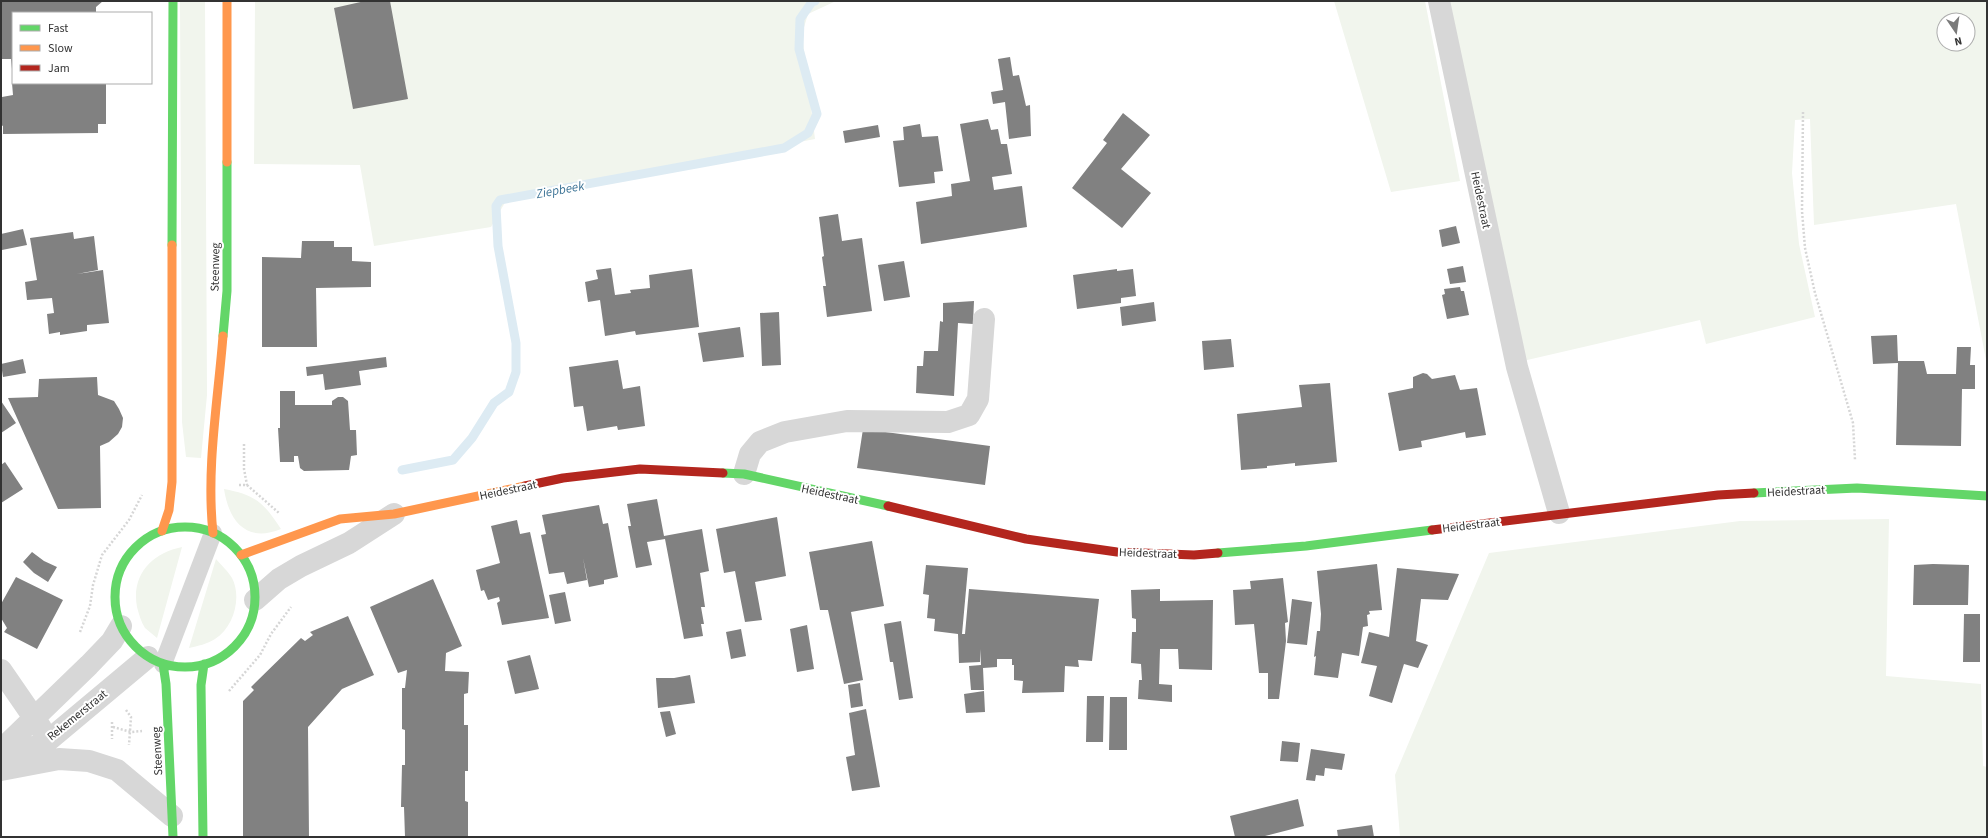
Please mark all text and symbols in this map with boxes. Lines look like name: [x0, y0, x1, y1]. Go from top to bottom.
legend: [12, 12, 152, 84]
north arrow: [1936, 12, 1976, 52]
text: Fast: [48, 20, 68, 37]
text: N: [1953, 33, 1963, 49]
text: Slow: [48, 40, 73, 57]
text: Jam: [48, 60, 70, 77]
street label: Heidestraat: [1466, 170, 1495, 230]
water label: Ziepbeek: [534, 177, 586, 203]
street label: Steenweg: [207, 242, 224, 292]
street label: Heidestraat: [478, 476, 538, 505]
street label: Heidestraat: [800, 480, 860, 509]
street label: Heidestraat: [1767, 481, 1825, 502]
street label: Heidestraat: [1441, 514, 1501, 537]
street label: Heidestraat: [1119, 544, 1177, 563]
street label: Rekemerstraat: [44, 686, 111, 745]
street label: Steenweg: [148, 726, 167, 776]

